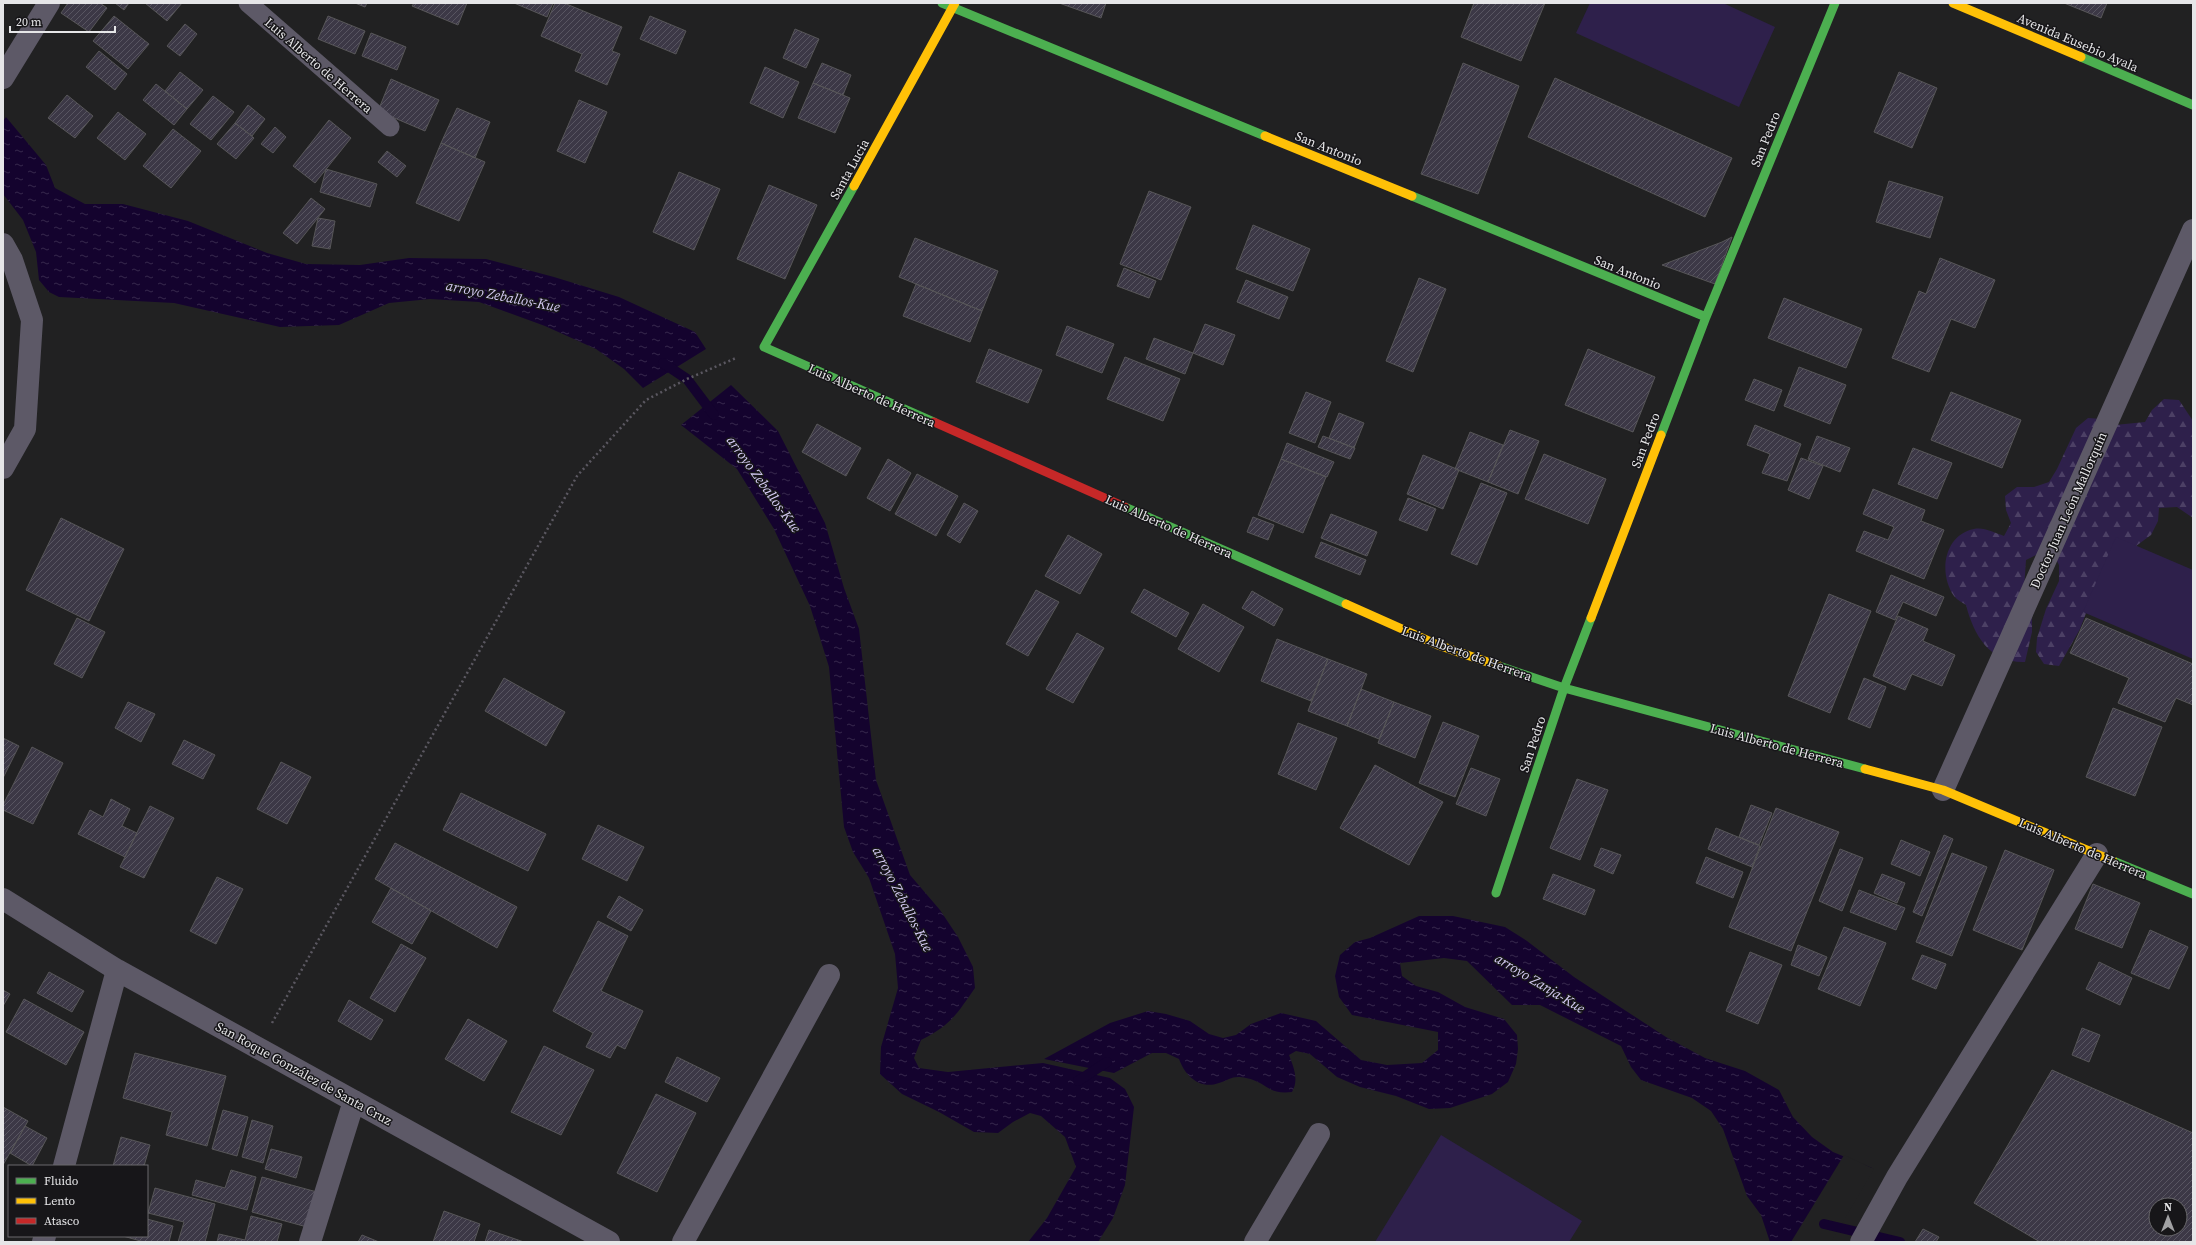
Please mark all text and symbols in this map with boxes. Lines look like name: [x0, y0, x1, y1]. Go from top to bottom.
scale bar: [10, 8, 115, 34]
street label: Avenida Eusebio Ayala: [2015, 9, 2141, 76]
text: 20 m: [16, 14, 42, 30]
street label: Luis Alberto de Herrera: [261, 14, 376, 117]
street label: San Pedro: [1747, 109, 1784, 169]
street label: San Antonio: [1293, 127, 1365, 170]
street label: Santa Lucia: [826, 136, 873, 202]
street label: San Antonio: [1592, 251, 1664, 294]
water label: arroyo Zeballos-Kue: [444, 275, 562, 317]
street label: Luis Alberto de Herrera: [806, 360, 938, 431]
street label: San Pedro: [1627, 410, 1664, 470]
street label: Doctor Juan León Mallorquín: [2026, 429, 2111, 591]
water label: arroyo Zeballos-Kue: [722, 431, 806, 537]
street label: Luis Alberto de Herrera: [1103, 491, 1235, 562]
street label: Luis Alberto de Herrera: [1399, 622, 1535, 685]
street label: San Pedro: [1515, 714, 1550, 774]
street label: Luis Alberto de Herrera: [1708, 719, 1846, 772]
street label: Luis Alberto de Herrera: [2016, 814, 2150, 883]
water label: arroyo Zeballos-Kue: [868, 843, 938, 955]
water label: arroyo Zanja-Kue: [1491, 948, 1589, 1018]
street label: San Roque González de Santa Cruz: [213, 1018, 395, 1129]
legend: [8, 1165, 148, 1237]
text: Fluido: [44, 1173, 79, 1189]
text: Lento: [44, 1193, 75, 1209]
north arrow: [2148, 1197, 2188, 1237]
text: N: [2164, 1200, 2172, 1215]
text: Atasco: [44, 1213, 80, 1229]

